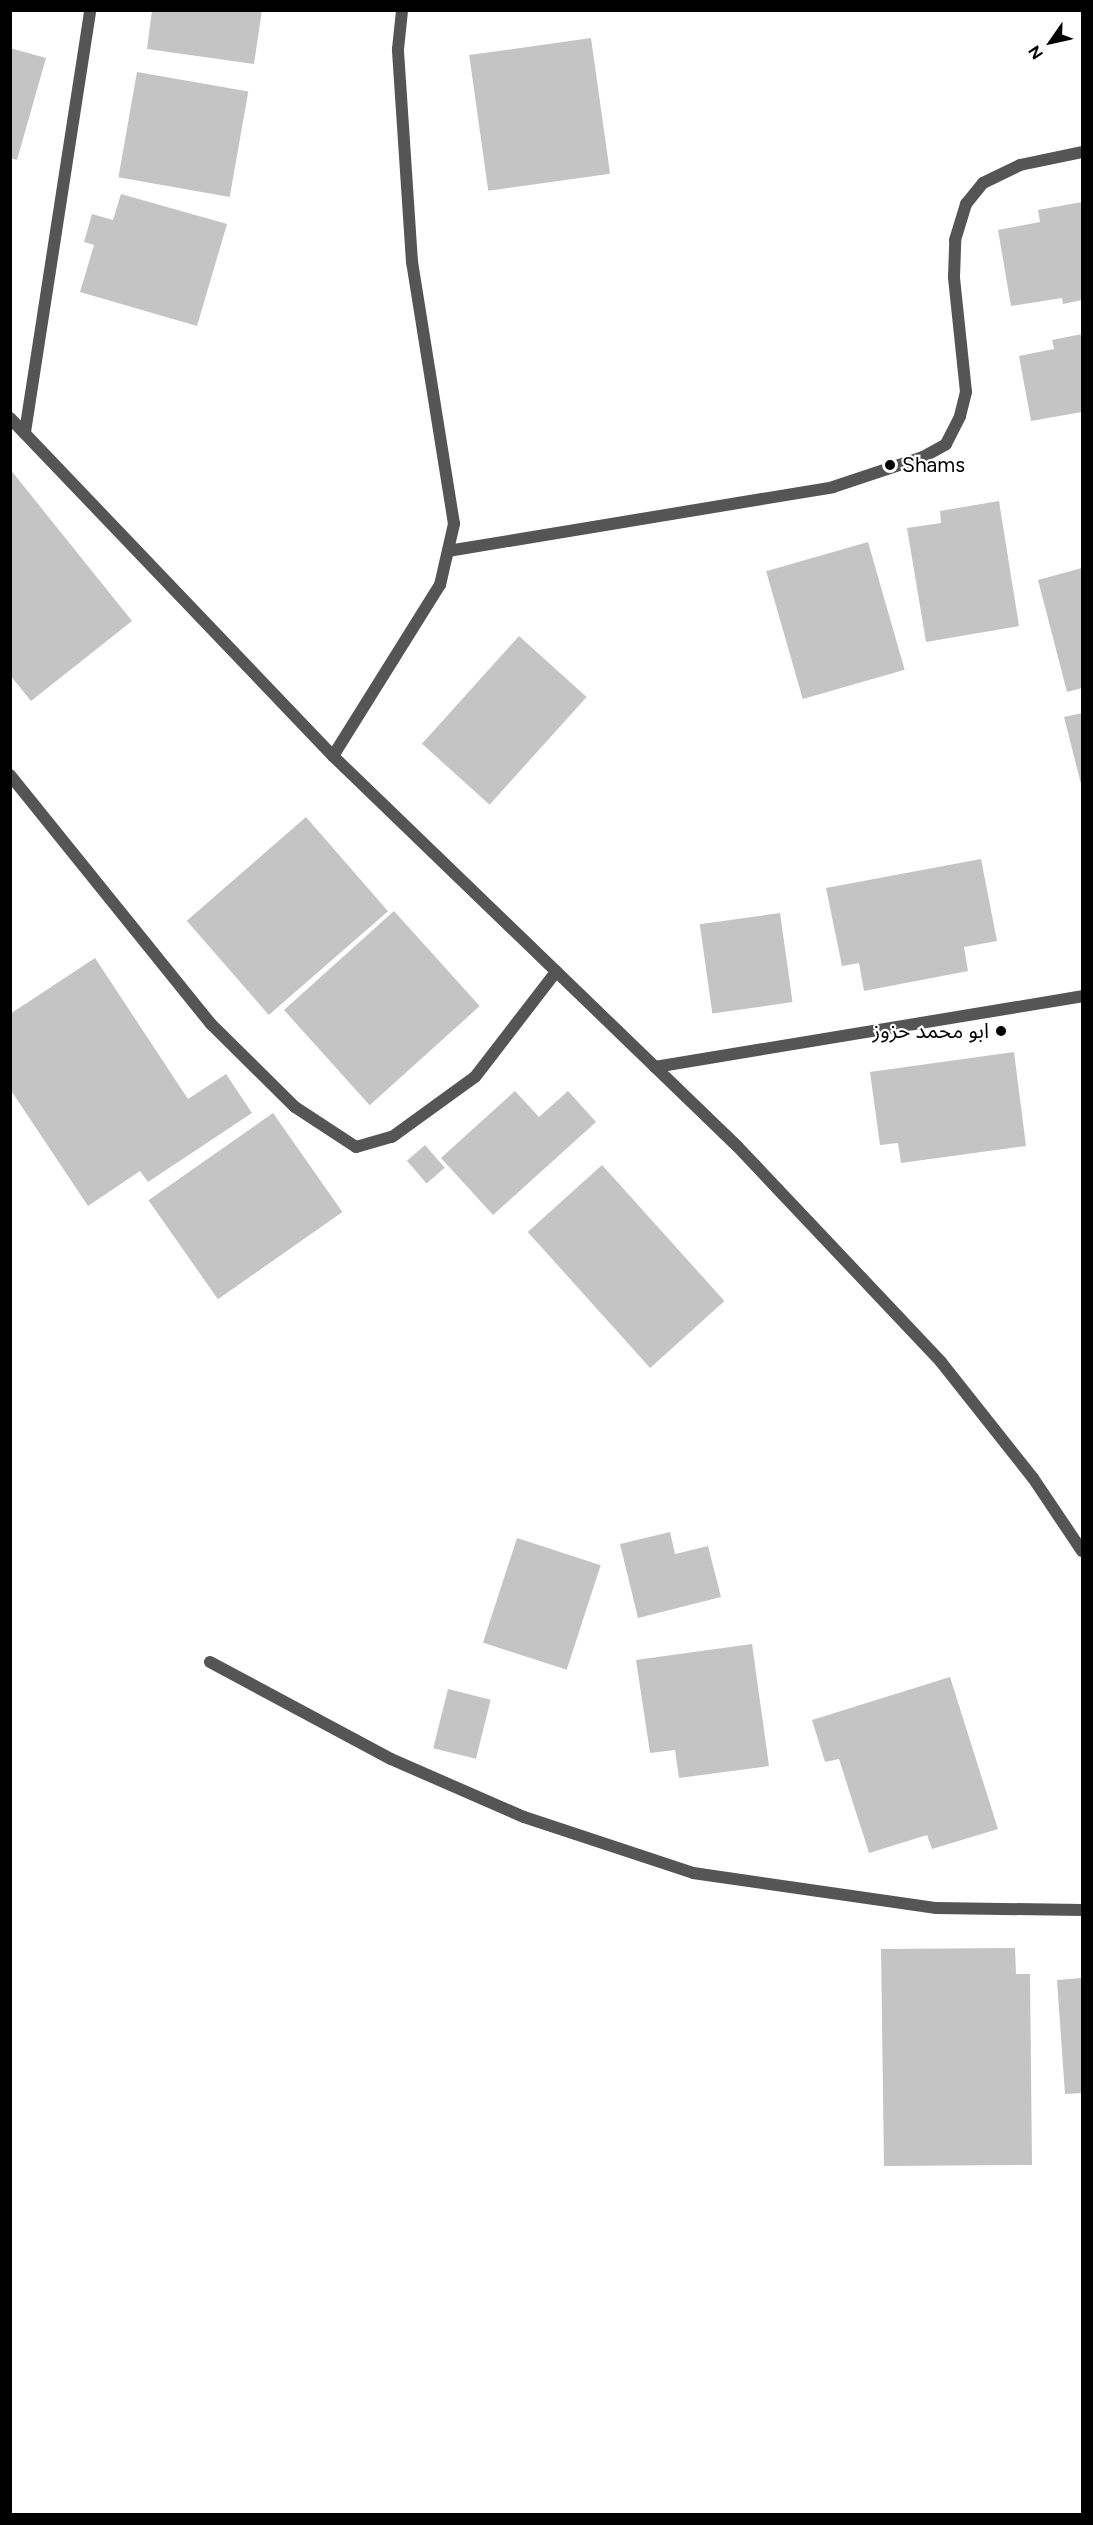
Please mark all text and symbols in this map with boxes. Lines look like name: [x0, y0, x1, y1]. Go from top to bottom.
north arrow: [1021, 12, 1081, 72]
text: N: [1024, 42, 1047, 63]
place label: Shams: [902, 452, 965, 478]
marker: Shams: [883, 458, 897, 472]
place label: ابو محمد حزوز: [873, 1018, 989, 1044]
marker: ابو محمد حزوز: [994, 1024, 1008, 1038]

